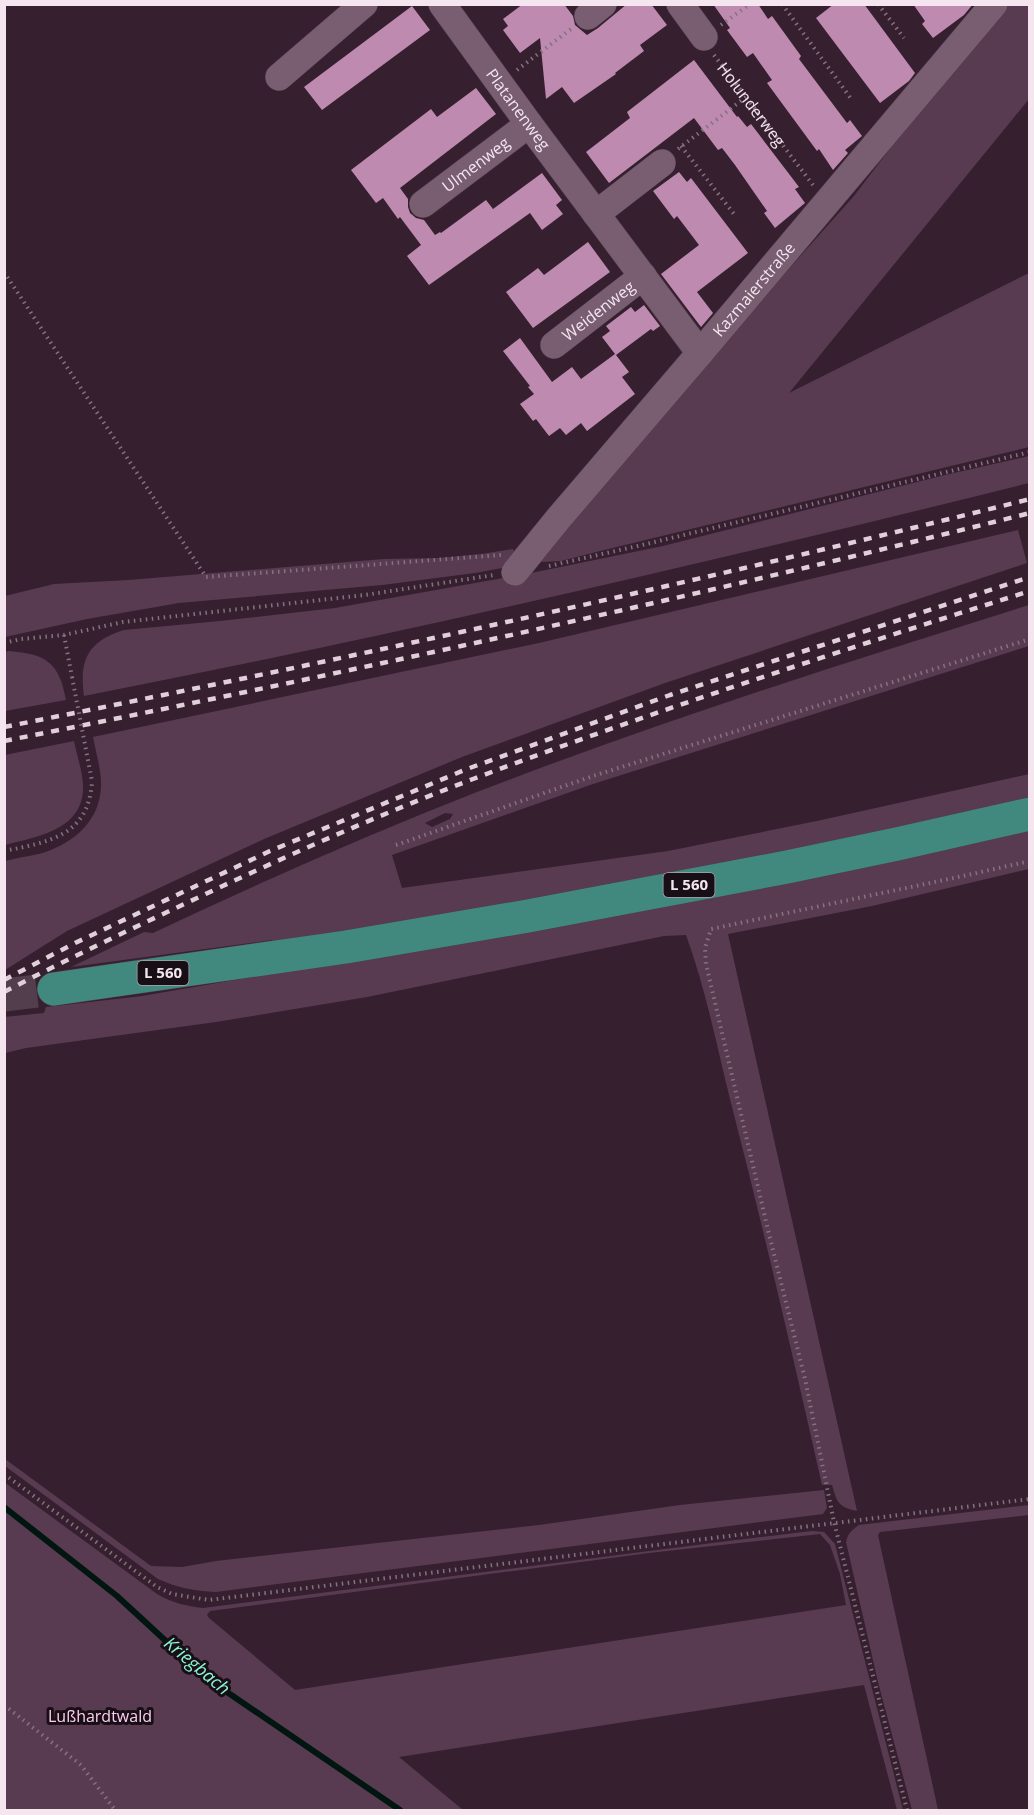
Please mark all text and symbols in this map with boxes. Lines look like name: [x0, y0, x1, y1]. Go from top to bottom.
street label: Holunderweg: [712, 58, 791, 151]
street label: Platanenweg: [481, 64, 556, 155]
street label: Ulmenweg: [437, 131, 514, 197]
street label: Kazmaierstraße: [708, 237, 800, 341]
street label: Weidenweg: [557, 275, 639, 346]
road number: L 560: [664, 873, 714, 897]
road number: L 560: [138, 961, 188, 985]
water label: Kriegbach: [160, 1631, 236, 1700]
park label: Lußhardtwald: [48, 1705, 152, 1727]

